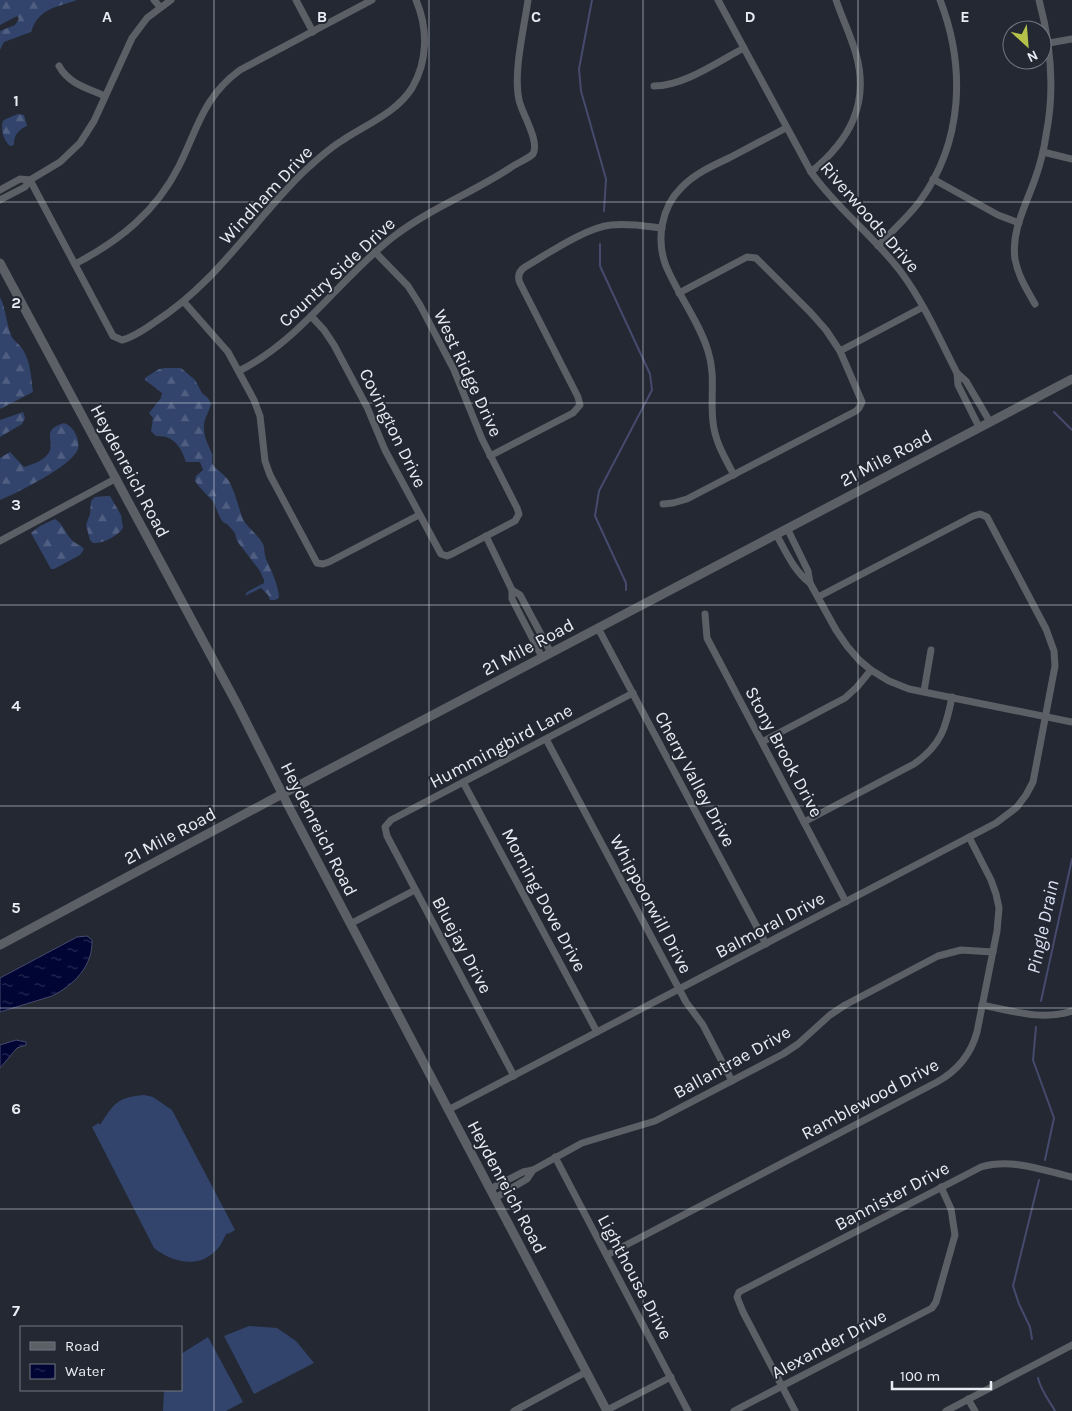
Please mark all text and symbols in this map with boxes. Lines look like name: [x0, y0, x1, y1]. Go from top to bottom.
text: A: [102, 7, 112, 26]
text: B: [317, 7, 327, 26]
text: C: [531, 7, 541, 26]
text: D: [745, 7, 756, 26]
text: E: [960, 7, 970, 26]
north arrow: [1002, 20, 1052, 70]
text: N: [1024, 46, 1041, 66]
text: 1: [13, 91, 19, 110]
street label: Windham Drive: [215, 141, 317, 249]
street label: Riverwoods Drive: [816, 157, 924, 277]
street label: Country Side Drive: [274, 212, 400, 332]
text: 2: [11, 293, 21, 312]
street label: West Ridge Drive: [429, 306, 507, 440]
street label: Covington Drive: [355, 365, 431, 491]
street label: Heydenreich Road: [86, 401, 174, 541]
street label: 21 Mile Road: [836, 425, 936, 491]
text: 3: [11, 495, 21, 514]
street label: 21 Mile Road: [478, 614, 578, 680]
street label: Stony Brook Drive: [740, 683, 828, 821]
text: 4: [11, 696, 21, 715]
street label: Hummingbird Lane: [426, 699, 576, 793]
street label: Cherry Valley Drive: [650, 707, 740, 851]
street label: Heydenreich Road: [276, 758, 362, 900]
street label: 21 Mile Road: [120, 803, 220, 869]
street label: Morning Dove Drive: [497, 824, 591, 976]
street label: Whippoorwill Drive: [605, 831, 697, 977]
water label: Pingle Drain: [1022, 878, 1064, 976]
street label: Balmoral Drive: [712, 887, 828, 963]
street label: Bluejay Drive: [427, 893, 497, 997]
text: 5: [11, 898, 21, 917]
street label: Ballantrae Drive: [670, 1021, 794, 1103]
street label: Ramblewood Drive: [798, 1054, 942, 1144]
text: 6: [11, 1099, 21, 1118]
street label: Heydenreich Road: [463, 1117, 551, 1257]
street label: Bannister Drive: [831, 1157, 953, 1235]
street label: Lighthouse Drive: [593, 1211, 677, 1343]
text: 7: [12, 1301, 20, 1320]
street label: Alexander Drive: [768, 1304, 890, 1384]
legend: [20, 1326, 182, 1391]
text: Road: [65, 1337, 100, 1355]
scale bar: [892, 1358, 991, 1390]
text: Water: [65, 1362, 106, 1380]
text: 100 m: [900, 1367, 940, 1385]

